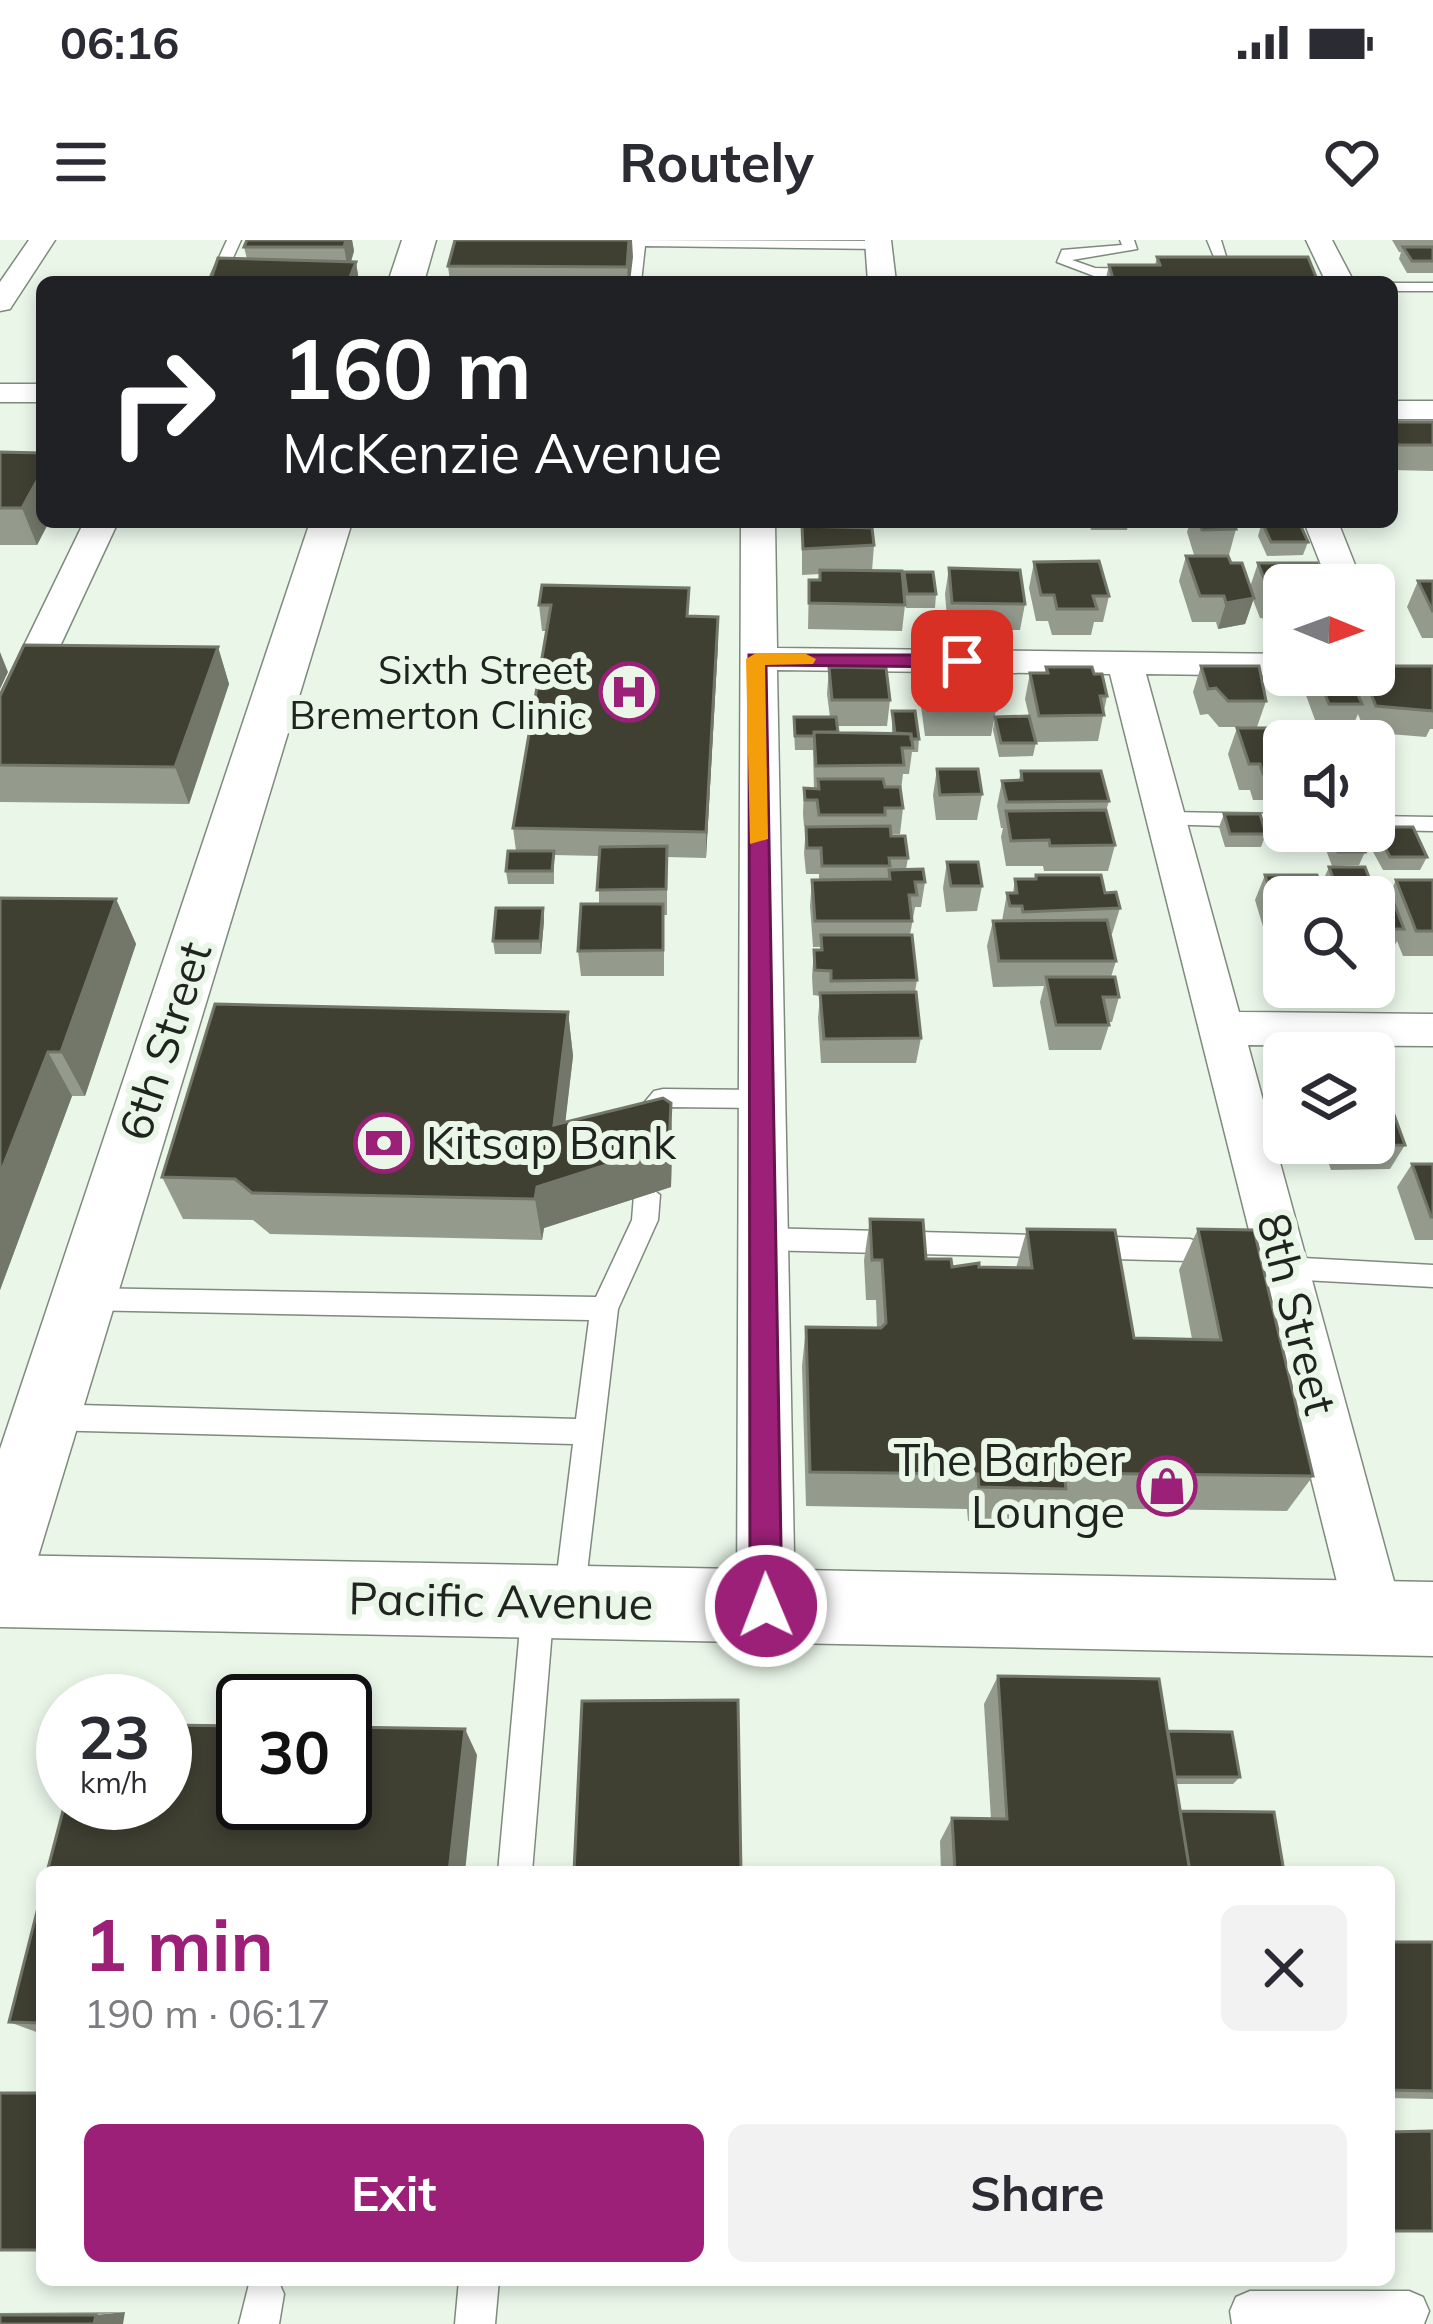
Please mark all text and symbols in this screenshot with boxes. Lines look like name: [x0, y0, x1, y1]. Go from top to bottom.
text: 06:16: [60, 14, 179, 70]
text: Routely: [619, 128, 814, 196]
icon: menu: [48, 129, 114, 195]
icon: heart: [1319, 129, 1385, 195]
text: 160 m: [282, 315, 532, 420]
icon: right: [84, 324, 240, 480]
text: McKenzie Avenue: [282, 419, 722, 487]
north arrow: [1263, 564, 1395, 696]
map controls: [1263, 564, 1395, 1164]
pin: [911, 610, 1013, 712]
icon: arrive: [929, 628, 995, 694]
place label: Sixth Street Bremerton Clinic: [289, 645, 587, 739]
hospital icon: Sixth Street Bremerton Clinic: [598, 661, 660, 723]
button: sound: [1263, 720, 1395, 852]
button: search: [1263, 876, 1395, 1008]
street label: 6th Street: [106, 934, 222, 1147]
button: layers: [1263, 1032, 1395, 1164]
bank icon: Kitsap Bank: [353, 1112, 415, 1174]
place label: Kitsap Bank: [426, 1114, 677, 1170]
street label: 8th Street: [1246, 1207, 1350, 1420]
place label: The Barber Lounge: [893, 1431, 1126, 1539]
shop icon: The Barber Lounge: [1136, 1455, 1198, 1517]
position arrow: [703, 1543, 829, 1669]
street label: Pacific Avenue: [348, 1569, 654, 1631]
speed limit sign: 30: [216, 1674, 372, 1830]
text: 23: [78, 1699, 150, 1774]
text: km/h: [80, 1763, 148, 1801]
text: 1 min: [84, 1899, 274, 1989]
button: close: [1221, 1905, 1347, 2031]
text: 190 m · 06:17: [84, 1989, 330, 2038]
button: Exit: [84, 2124, 704, 2262]
button: Share: [728, 2124, 1347, 2262]

